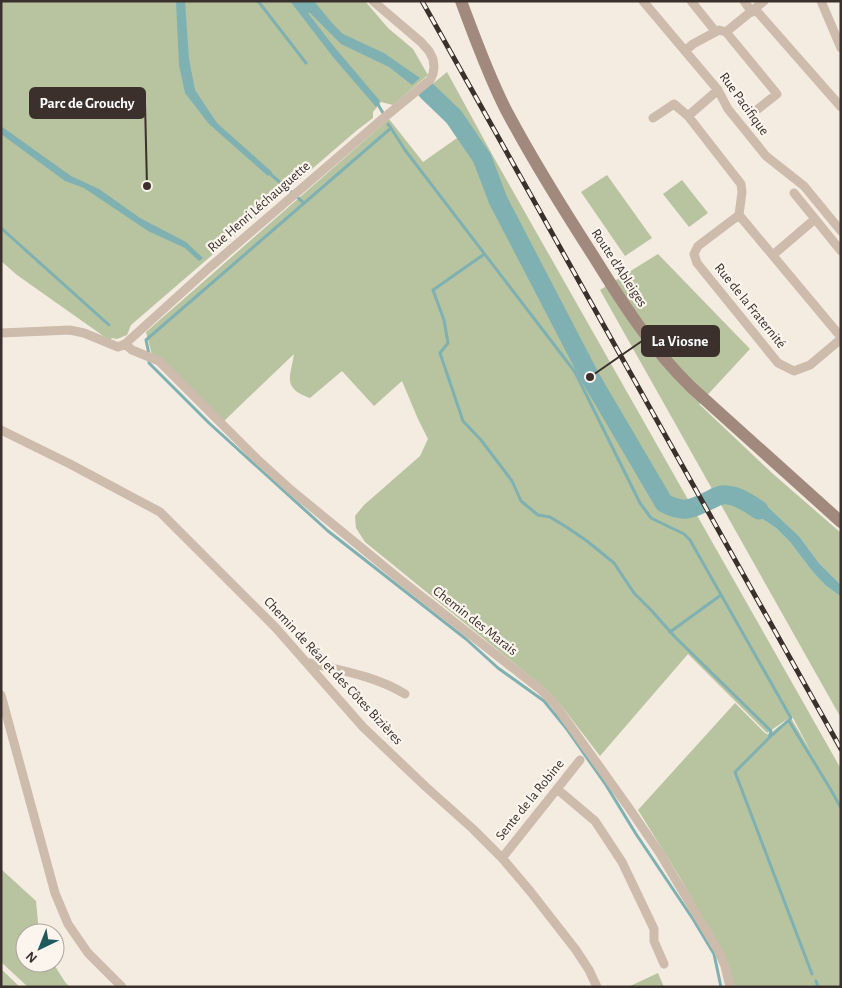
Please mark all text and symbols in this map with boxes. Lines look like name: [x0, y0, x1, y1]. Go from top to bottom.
street label: Rue Pacifique: [717, 70, 771, 138]
callout: Parc de Grouchy: [30, 88, 145, 118]
text: Parc de Grouchy: [40, 96, 135, 111]
street label: Rue Henri Léchauguette: [205, 159, 313, 255]
street label: Route d'Ableiges: [589, 226, 649, 310]
street label: Rue de la Fraternité: [712, 261, 788, 351]
callout: La Viosne: [642, 326, 719, 356]
text: La Viosne: [652, 334, 708, 349]
street label: Chemin des Marais: [430, 584, 520, 658]
street label: Chemin de Réal et des Côtes Bizières: [261, 594, 405, 748]
street label: Sente de la Robine: [493, 757, 567, 843]
north arrow: [15, 923, 65, 973]
text: N: [23, 948, 40, 965]

